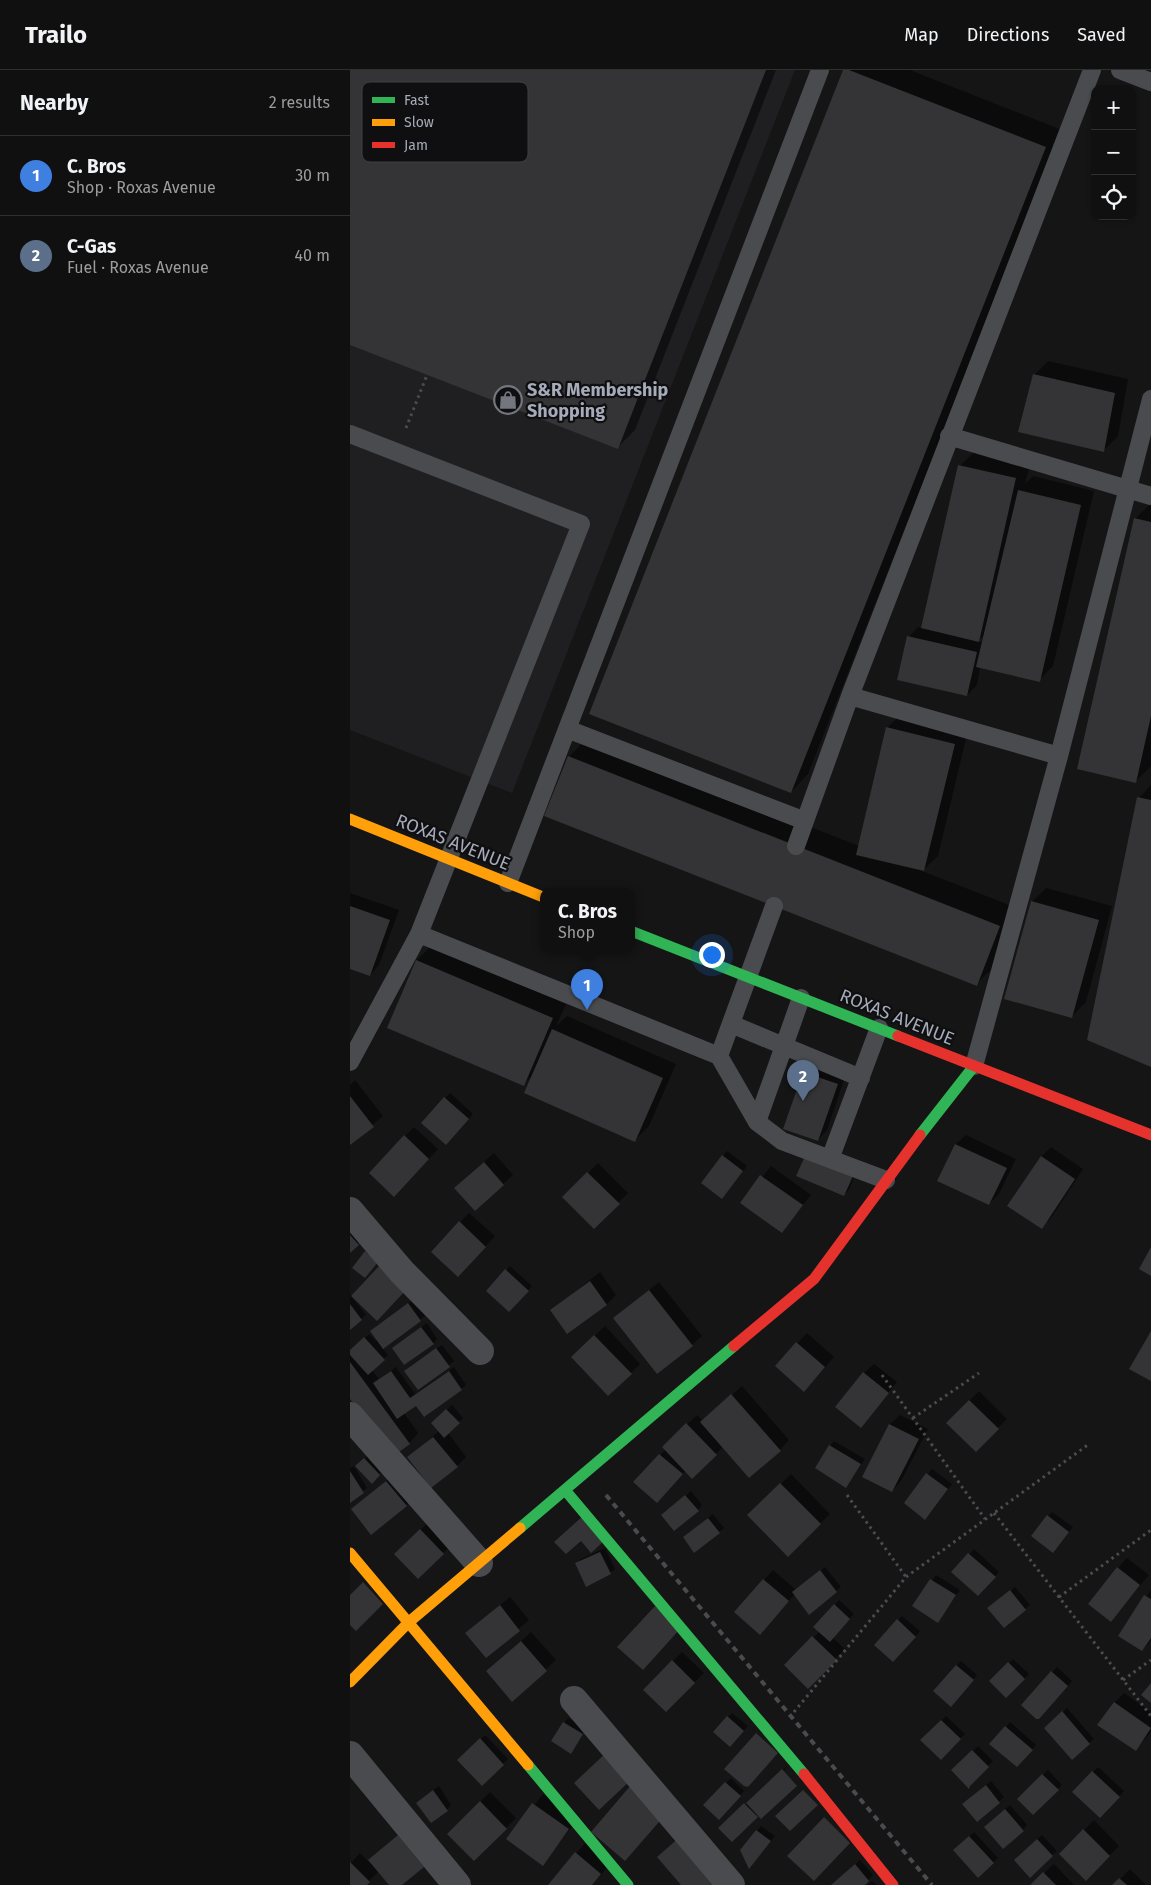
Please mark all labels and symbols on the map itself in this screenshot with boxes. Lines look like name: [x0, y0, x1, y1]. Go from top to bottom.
legend: [362, 82, 528, 162]
text: Fast: [404, 92, 430, 109]
text: Slow: [404, 114, 434, 131]
text: Jam: [404, 137, 428, 154]
place label: S&R Membership Shopping: [527, 379, 668, 422]
shop icon: S&R Membership Shopping: [493, 385, 523, 415]
street label: ROXAS AVENUE: [393, 809, 513, 875]
your location: [699, 942, 725, 968]
pin: 1: [571, 969, 603, 1010]
street label: ROXAS AVENUE: [837, 984, 957, 1050]
pin: 2: [787, 1060, 819, 1101]

